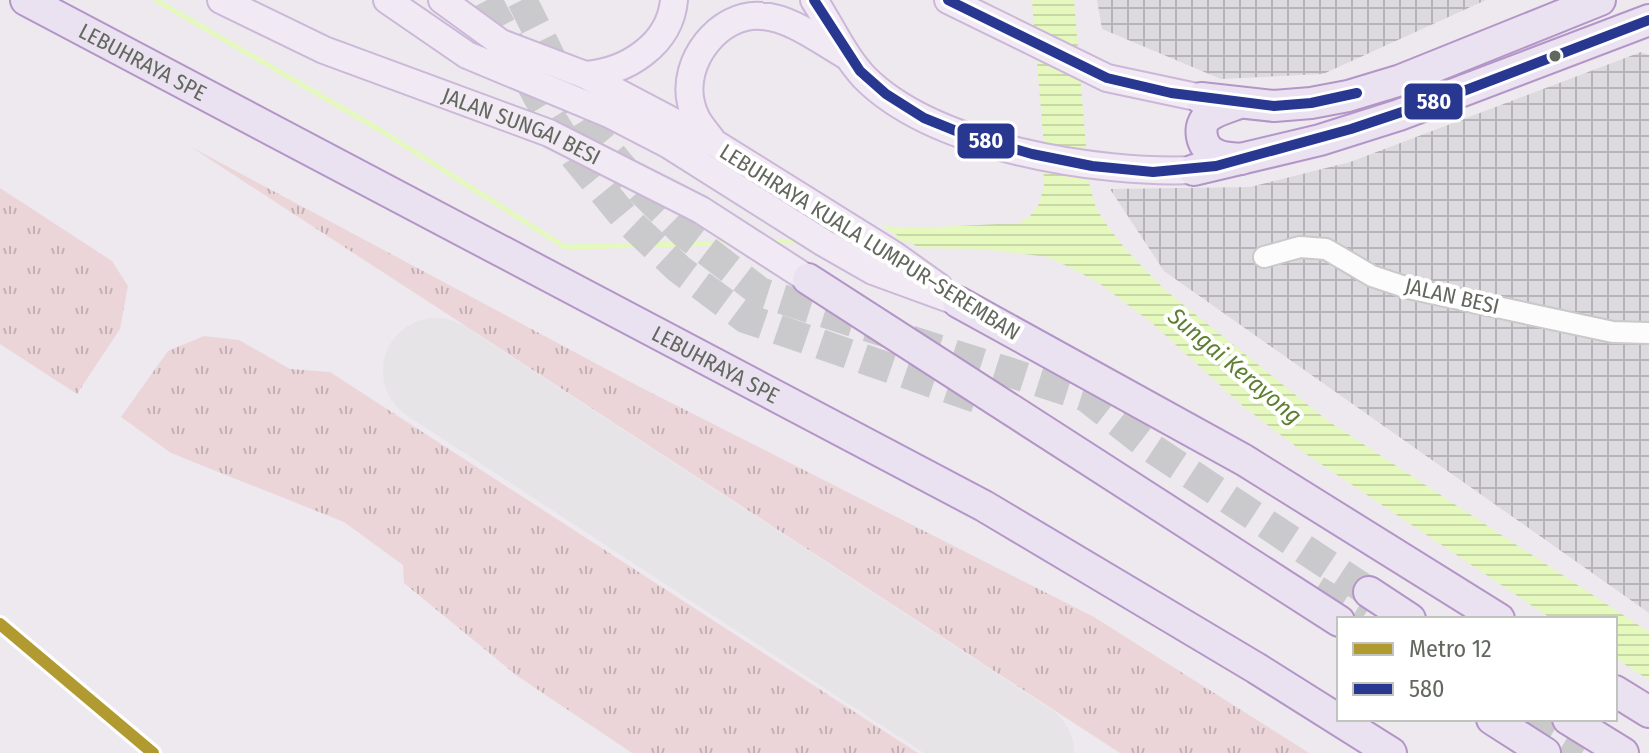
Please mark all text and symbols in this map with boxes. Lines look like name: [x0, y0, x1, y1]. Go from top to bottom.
street label: LEBUHRAYA SPE: [74, 17, 211, 106]
unlabelled marker: [1547, 48, 1563, 64]
street label: JALAN SUNGAI BESI: [439, 81, 605, 170]
line badge: 580: [1403, 82, 1464, 121]
text: 580: [1417, 88, 1451, 115]
line badge: 580: [956, 122, 1016, 160]
text: 580: [969, 127, 1003, 154]
street label: LEBUHRAYA KUALA LUMPUR–SEREMBAN: [715, 138, 1025, 346]
street label: JALAN BESI: [1402, 272, 1502, 320]
water label: Sungai Kerayong: [1162, 302, 1307, 430]
street label: LEBUHRAYA SPE: [647, 320, 784, 409]
legend: [1337, 617, 1617, 721]
text: Metro 12: [1409, 635, 1492, 663]
text: 580: [1409, 675, 1445, 703]

